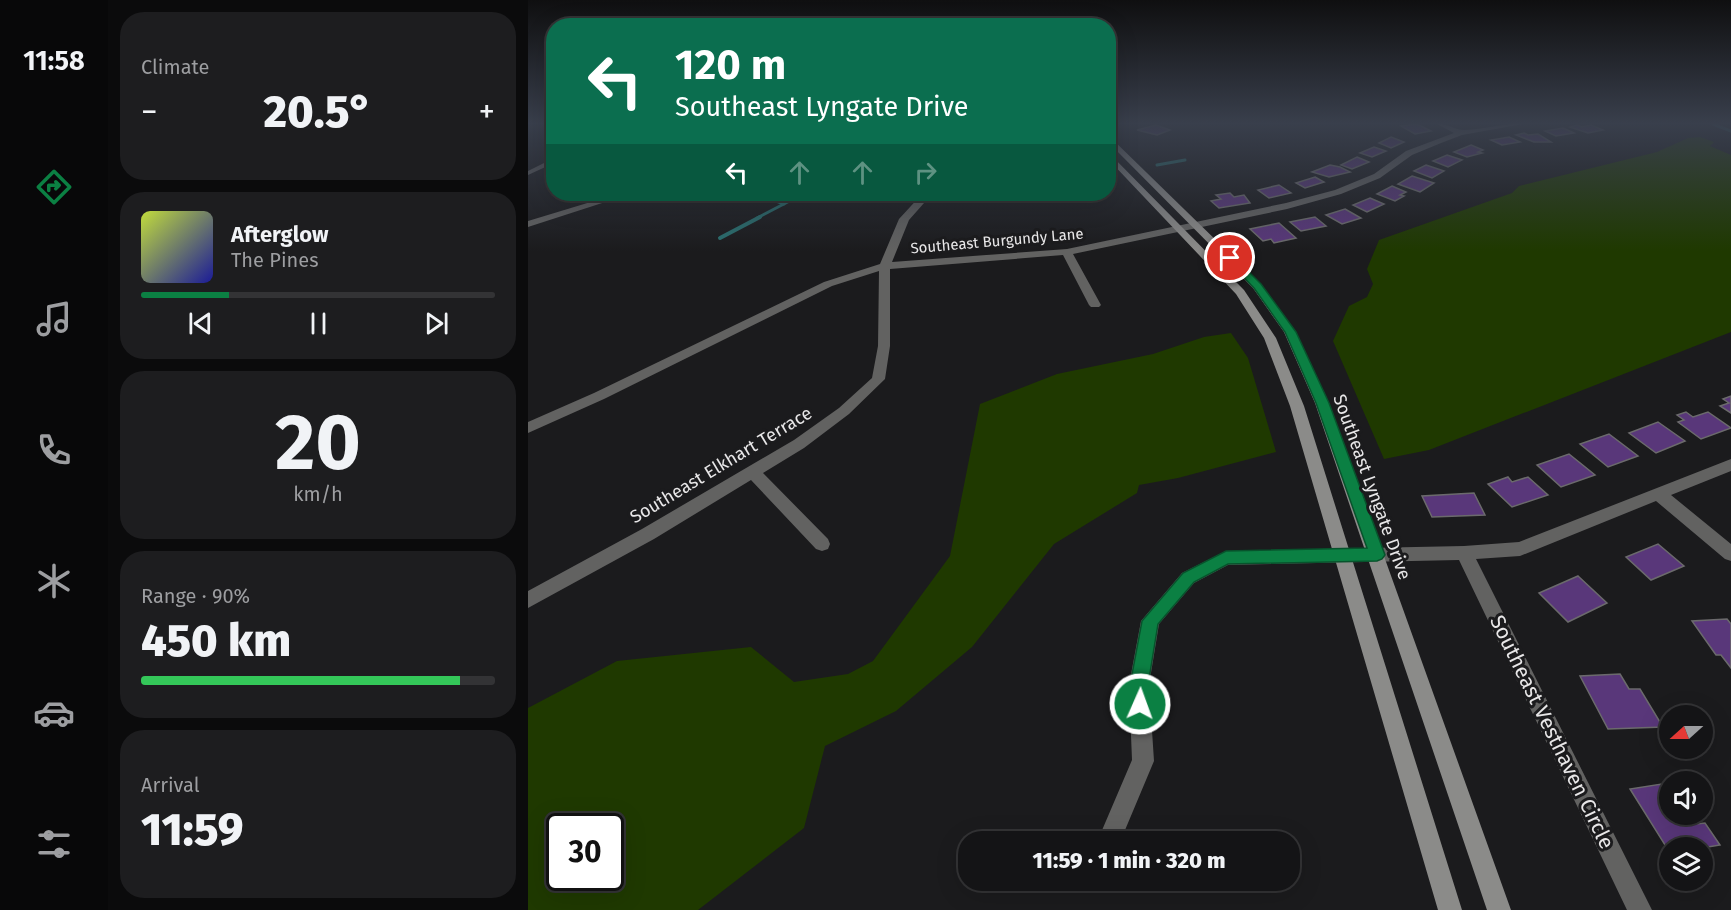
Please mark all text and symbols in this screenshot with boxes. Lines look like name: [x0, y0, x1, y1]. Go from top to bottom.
text: 120 m: [675, 40, 786, 90]
icon: left: [576, 42, 654, 120]
text: 11:58: [23, 45, 85, 77]
text: Climate: [141, 55, 209, 79]
text: 20.5°: [263, 85, 373, 139]
text: Southeast Lyngate Drive: [675, 91, 969, 123]
text: −: [141, 92, 158, 132]
text: +: [479, 92, 495, 132]
icon: left: [720, 156, 753, 189]
icon: ahead: [783, 156, 816, 189]
icon: ahead: [846, 156, 879, 189]
icon: right: [909, 156, 942, 189]
icon: directions: [33, 166, 75, 208]
text: Afterglow: [231, 221, 328, 248]
street label: Southeast Burgundy Lane: [910, 224, 1084, 258]
pin: [1204, 232, 1255, 283]
icon: arrive: [1213, 241, 1246, 274]
text: The Pines: [231, 248, 318, 272]
icon: music: [33, 298, 75, 340]
icon: previous: [184, 307, 217, 340]
icon: pause: [302, 307, 335, 340]
icon: next: [420, 307, 453, 340]
street label: Southeast Lyngate Drive: [1328, 391, 1416, 583]
text: 20: [275, 396, 361, 490]
street label: Southeast Elkhart Terrace: [626, 402, 816, 528]
icon: phone: [33, 429, 75, 471]
text: km/h: [293, 482, 343, 506]
icon: climate: [33, 560, 75, 602]
text: Range · 90%: [141, 584, 250, 608]
street label: Southeast Vesthaven Circle: [1484, 611, 1620, 853]
text: 450 km: [141, 614, 291, 668]
position arrow: [1108, 672, 1172, 736]
icon: car: [33, 692, 75, 734]
north arrow: [1659, 705, 1713, 759]
map controls: [1659, 705, 1713, 891]
button: sound: [1659, 771, 1713, 825]
text: Arrival: [141, 773, 200, 797]
text: 11:59: [141, 803, 244, 857]
speed limit sign: 30: [546, 813, 624, 891]
icon: filters: [33, 823, 75, 865]
button: layers: [1659, 837, 1713, 891]
text: 11:59 · 1 min · 320 m: [1033, 847, 1225, 874]

